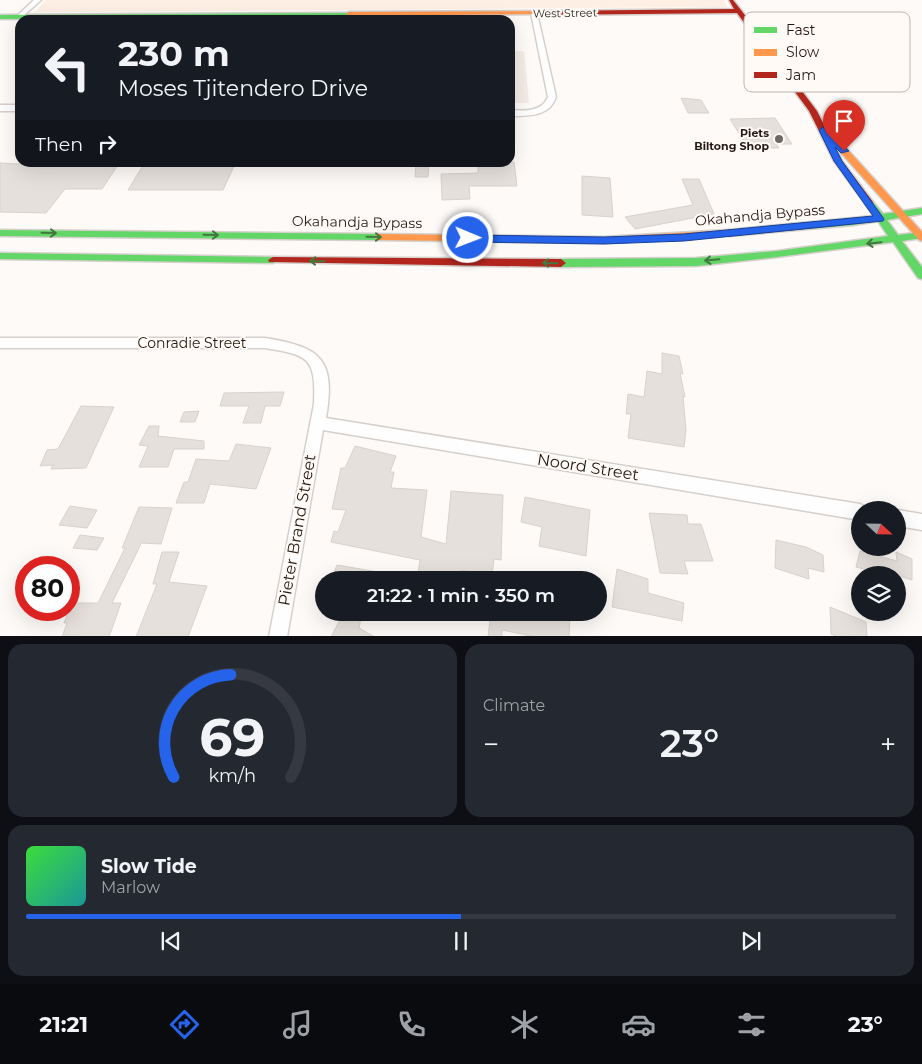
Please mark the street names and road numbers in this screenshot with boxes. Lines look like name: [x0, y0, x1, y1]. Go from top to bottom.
street label: West Street: [533, 5, 598, 21]
street label: Okahandja Bypass: [694, 200, 826, 230]
street label: Okahandja Bypass: [292, 212, 422, 232]
street label: Conradie Street: [138, 334, 247, 352]
street label: Noord Street: [536, 450, 641, 484]
street label: Pieter Brand Street: [274, 452, 320, 607]

